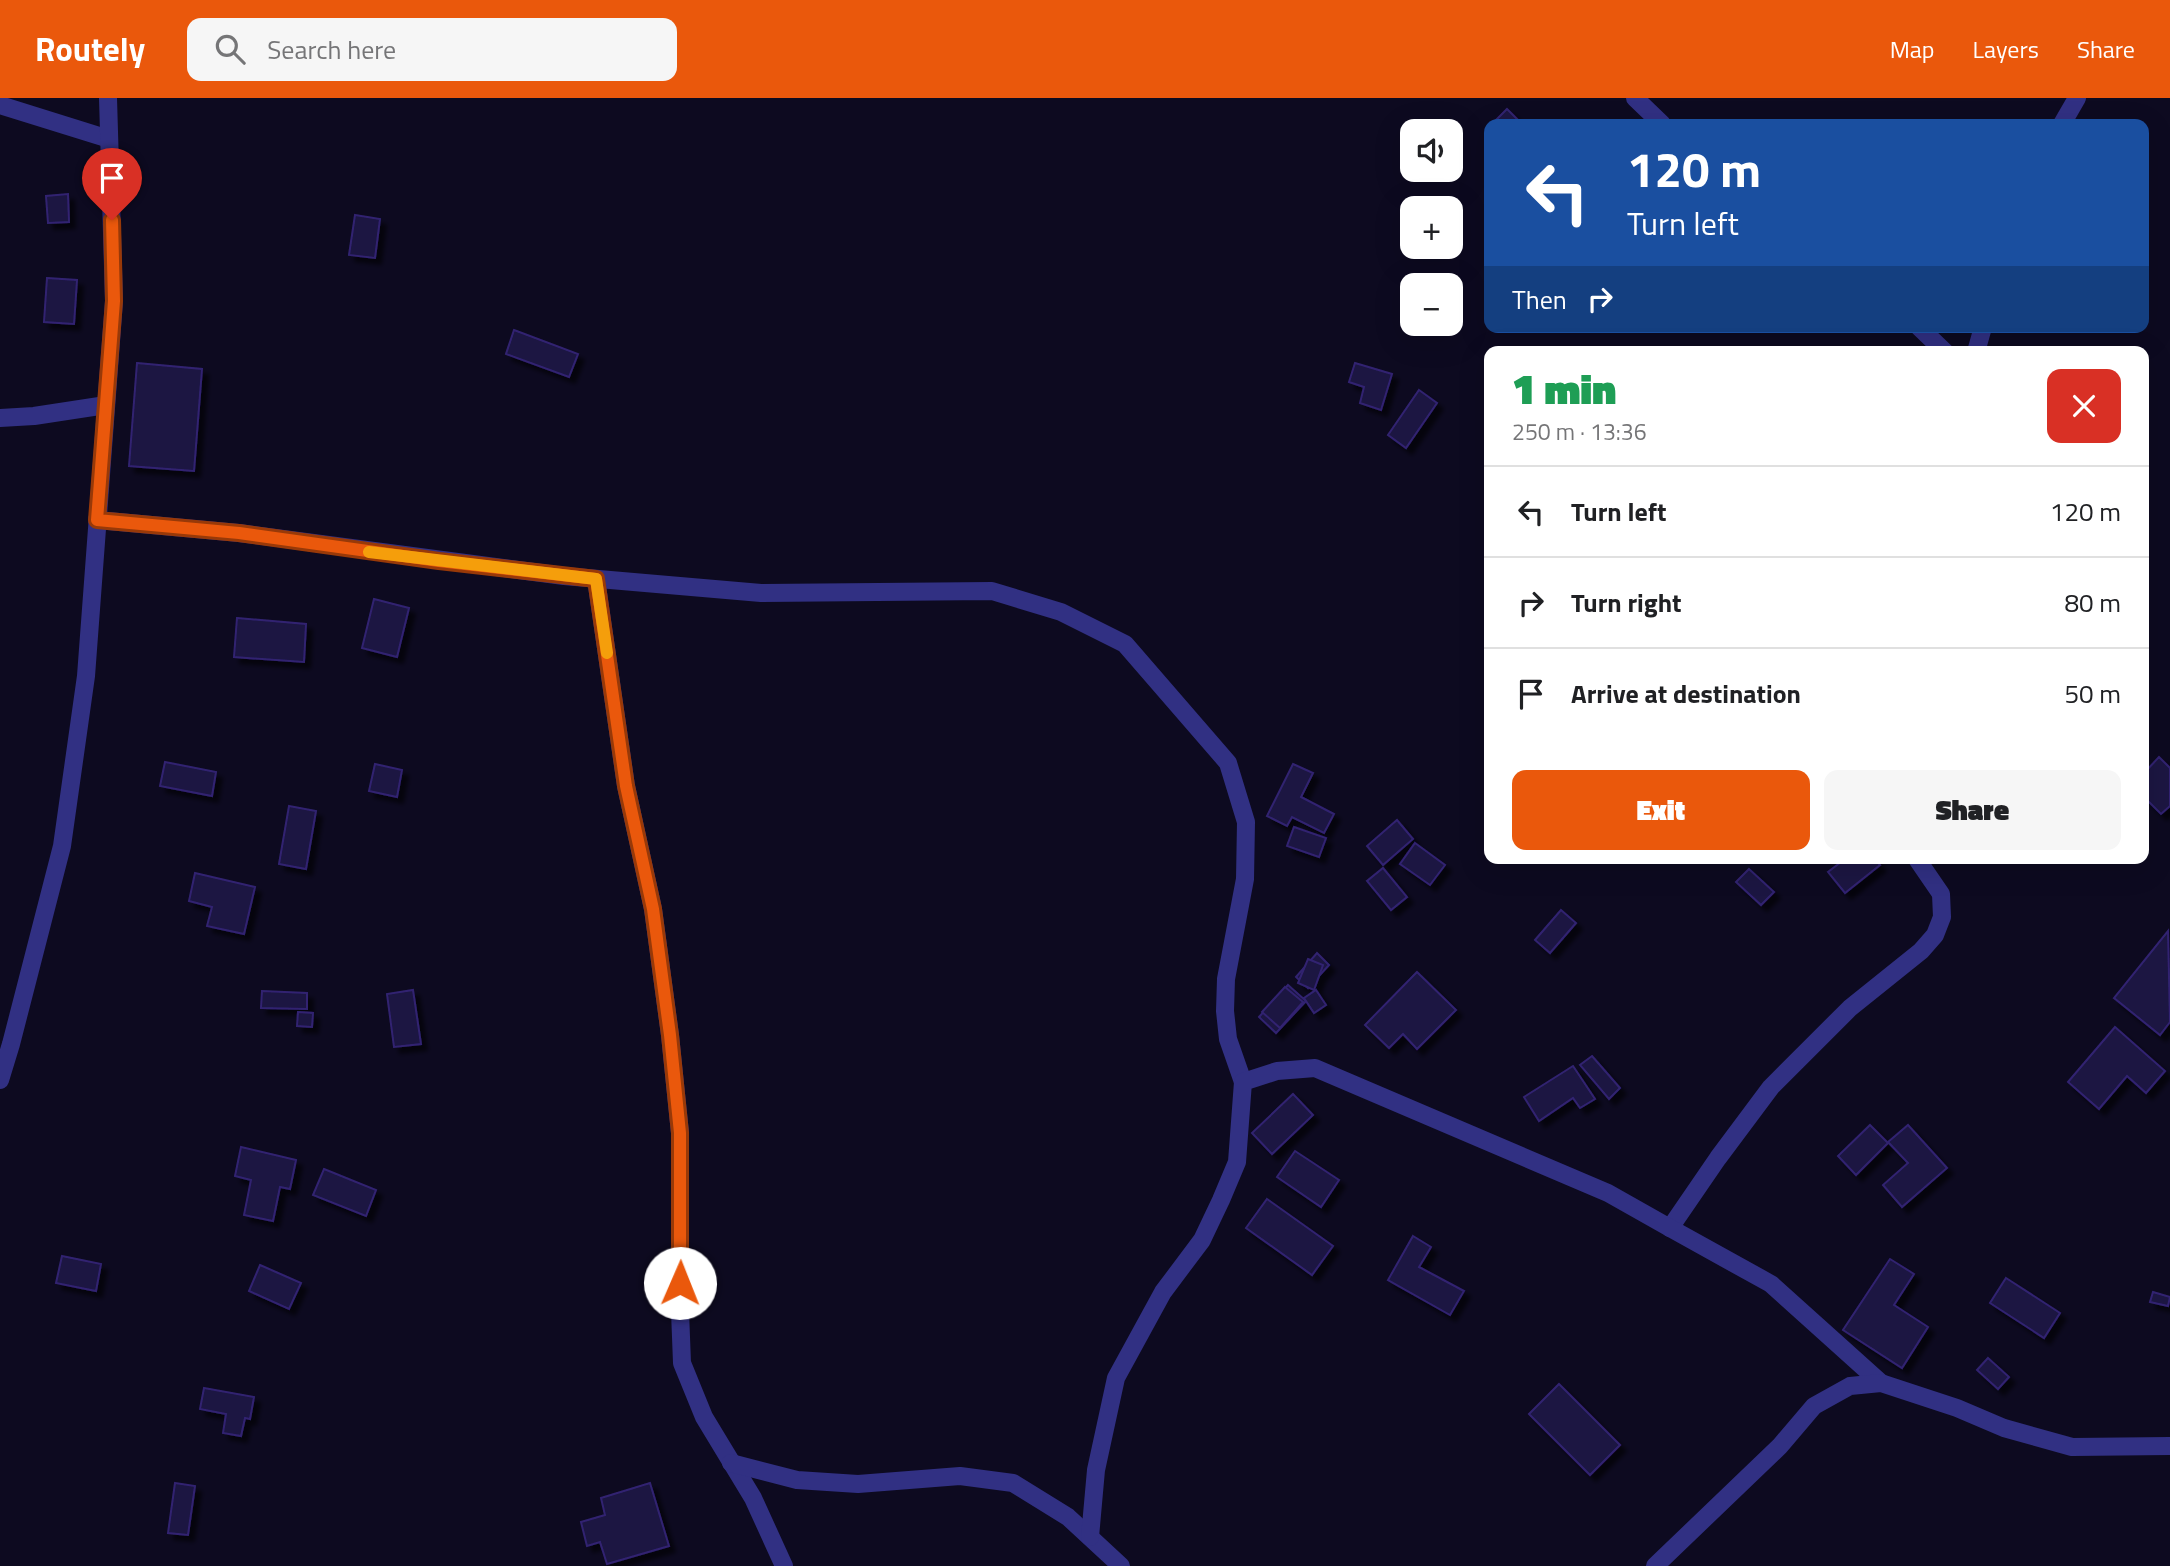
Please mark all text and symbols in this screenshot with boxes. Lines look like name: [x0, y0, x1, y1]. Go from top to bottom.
search box: [187, 18, 677, 81]
text: Routely: [35, 24, 145, 74]
icon: search: [211, 30, 249, 68]
text: Search here: [267, 30, 396, 69]
text: Map: [1890, 31, 1935, 67]
text: Layers: [1973, 31, 2039, 67]
text: Share: [2077, 31, 2135, 67]
map controls: [1400, 119, 1463, 336]
button: sound: [1400, 119, 1463, 182]
text: 120 m: [1627, 131, 1761, 206]
icon: left: [1512, 147, 1603, 238]
pin: [82, 148, 142, 220]
icon: arrive: [93, 159, 131, 197]
button: +: [1400, 196, 1463, 259]
text: Turn left: [1627, 199, 1739, 247]
button: −: [1400, 273, 1463, 336]
text: Then: [1512, 280, 1567, 319]
icon: right: [1581, 280, 1619, 318]
text: 1 min: [1512, 356, 1616, 420]
button: close: [2047, 369, 2121, 443]
text: 250 m · 13:36: [1512, 414, 1647, 449]
text: Turn left: [1571, 492, 1666, 531]
text: 120 m: [2050, 492, 2121, 531]
icon: left: [1512, 493, 1550, 531]
text: Turn right: [1571, 583, 1682, 622]
text: 80 m: [2064, 583, 2121, 622]
icon: right: [1512, 584, 1550, 622]
text: Arrive at destination: [1571, 674, 1801, 713]
text: 50 m: [2064, 674, 2121, 713]
icon: arrive: [1512, 675, 1550, 713]
button: Exit: [1512, 770, 1810, 850]
button: Share: [1824, 770, 2121, 850]
position arrow: [643, 1246, 717, 1320]

